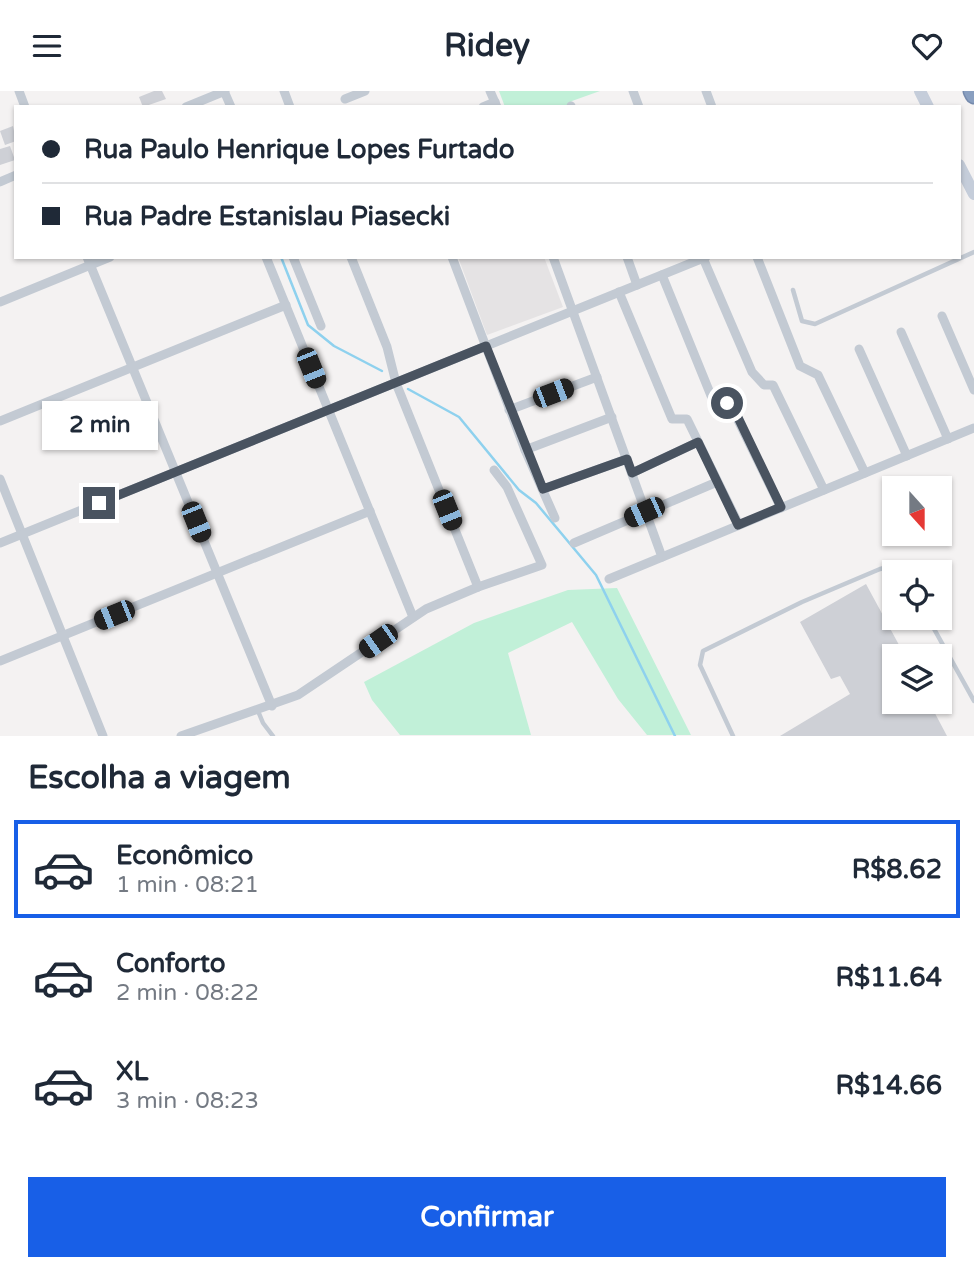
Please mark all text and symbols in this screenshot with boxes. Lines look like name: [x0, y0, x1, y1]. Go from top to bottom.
icon: menu: [28, 27, 66, 65]
text: Ridey: [444, 27, 530, 65]
icon: heart: [908, 27, 946, 65]
text: Rua Paulo Henrique Lopes Furtado: [84, 134, 514, 165]
text: Rua Padre Estanislau Piasecki: [84, 201, 450, 232]
car: [294, 345, 329, 391]
car: [530, 376, 577, 410]
route start: [711, 387, 743, 419]
callout: 2 min: [41, 401, 157, 451]
text: 2 min: [69, 411, 131, 439]
north arrow: [882, 476, 952, 546]
map controls: [882, 476, 952, 714]
route end: [83, 487, 115, 519]
car: [430, 487, 465, 533]
car: [621, 494, 668, 530]
car: [179, 499, 214, 545]
button: locate: [882, 560, 952, 630]
car: [91, 597, 138, 633]
car: [355, 620, 402, 662]
button: layers: [882, 644, 952, 714]
text: Escolha a viagem: [28, 759, 291, 797]
icon: car: [32, 838, 95, 901]
text: Econômico: [116, 840, 253, 871]
text: R$8.62: [852, 854, 942, 885]
text: 1 min · 08:21: [116, 871, 259, 899]
icon: car: [32, 946, 95, 1009]
text: Conforto: [116, 948, 225, 979]
text: R$11.64: [835, 962, 942, 993]
text: 2 min · 08:22: [116, 979, 259, 1007]
icon: car: [32, 1054, 95, 1117]
text: XL: [116, 1056, 148, 1087]
text: R$14.66: [835, 1070, 942, 1101]
text: 3 min · 08:23: [116, 1087, 259, 1115]
button: Confirmar: [28, 1177, 946, 1257]

